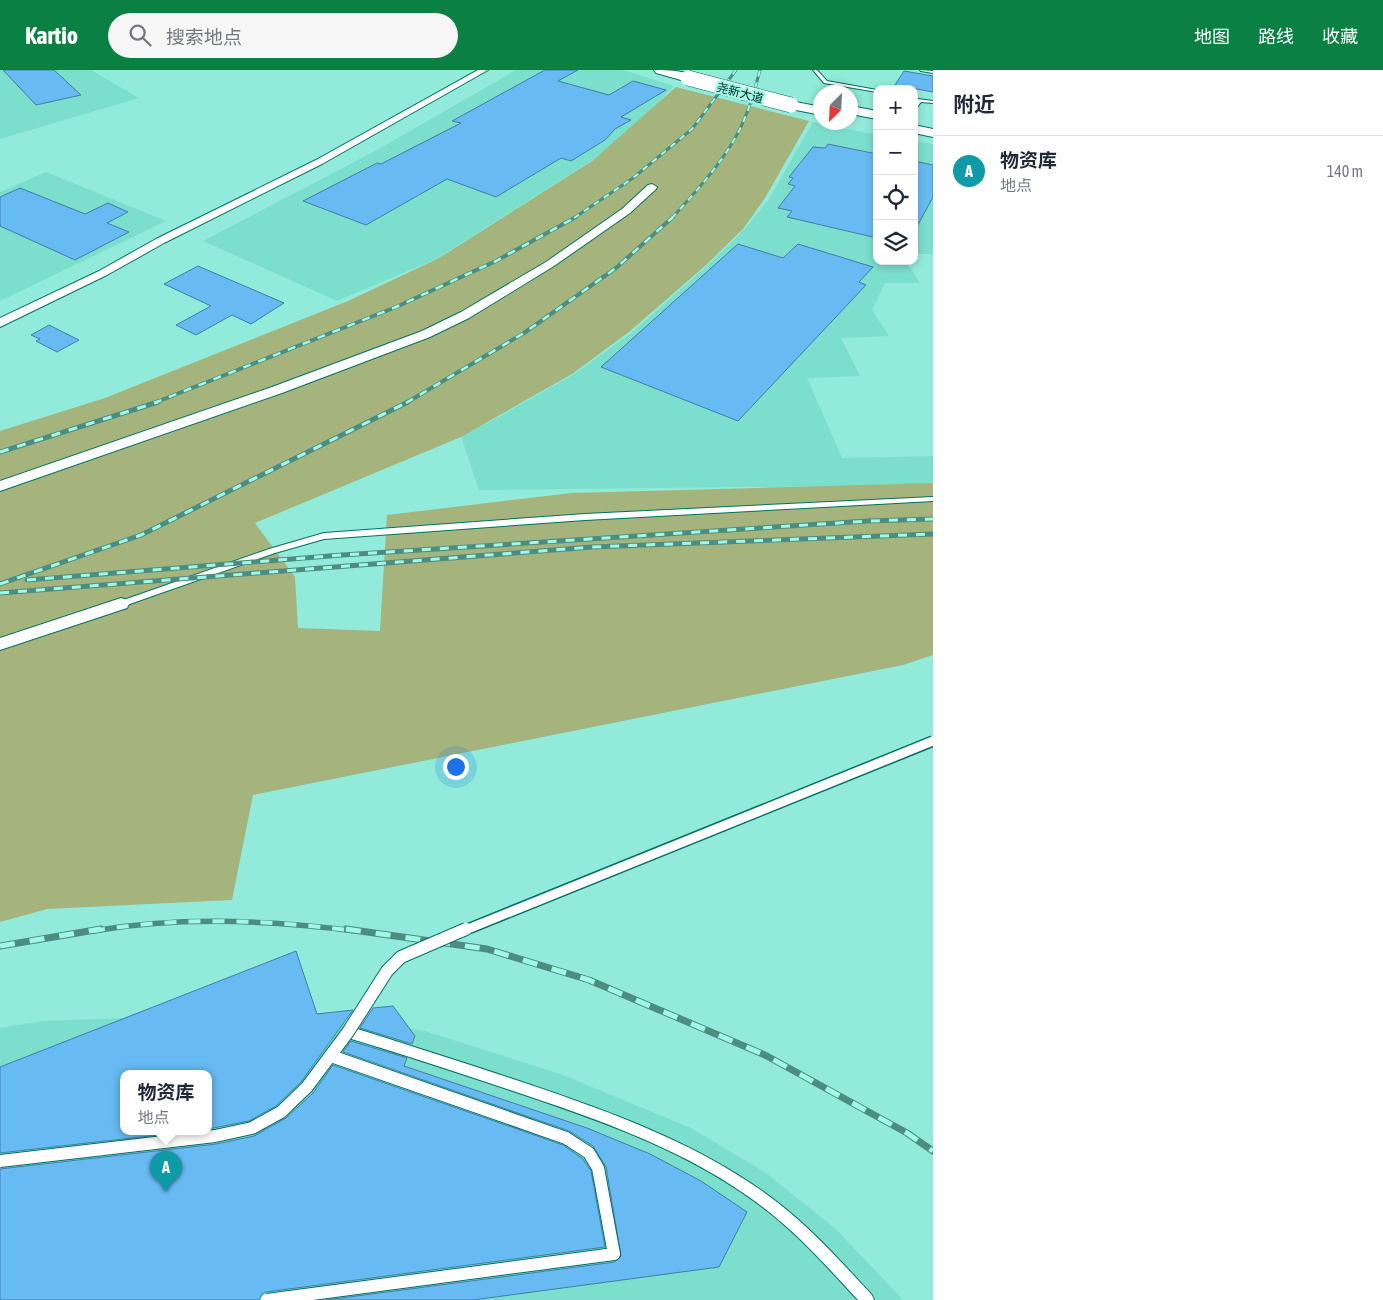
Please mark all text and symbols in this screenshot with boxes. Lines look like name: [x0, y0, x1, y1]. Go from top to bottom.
search box: [108, 13, 458, 58]
icon: search: [126, 21, 154, 49]
text: Kartio: [25, 22, 78, 49]
text: 搜索地点: [166, 26, 242, 48]
text: 地图: [1194, 26, 1230, 47]
text: 路线: [1258, 26, 1294, 47]
text: 收藏: [1322, 26, 1358, 47]
street label: 尧新大道: [715, 80, 765, 106]
north arrow: [813, 85, 858, 130]
map controls: [873, 85, 918, 265]
button: +: [873, 85, 918, 130]
text: 附近: [953, 92, 995, 116]
button: −: [873, 130, 918, 175]
text: 物资库: [1000, 149, 1057, 171]
text: A: [965, 162, 973, 180]
text: 140 m: [1327, 162, 1363, 180]
button: locate: [873, 175, 918, 220]
text: 地点: [1000, 176, 1032, 194]
button: layers: [873, 220, 918, 265]
your location: [443, 754, 469, 780]
popup: [120, 1070, 212, 1135]
text: 物资库: [137, 1081, 195, 1103]
text: 地点: [137, 1108, 170, 1126]
pin: A: [150, 1151, 182, 1192]

